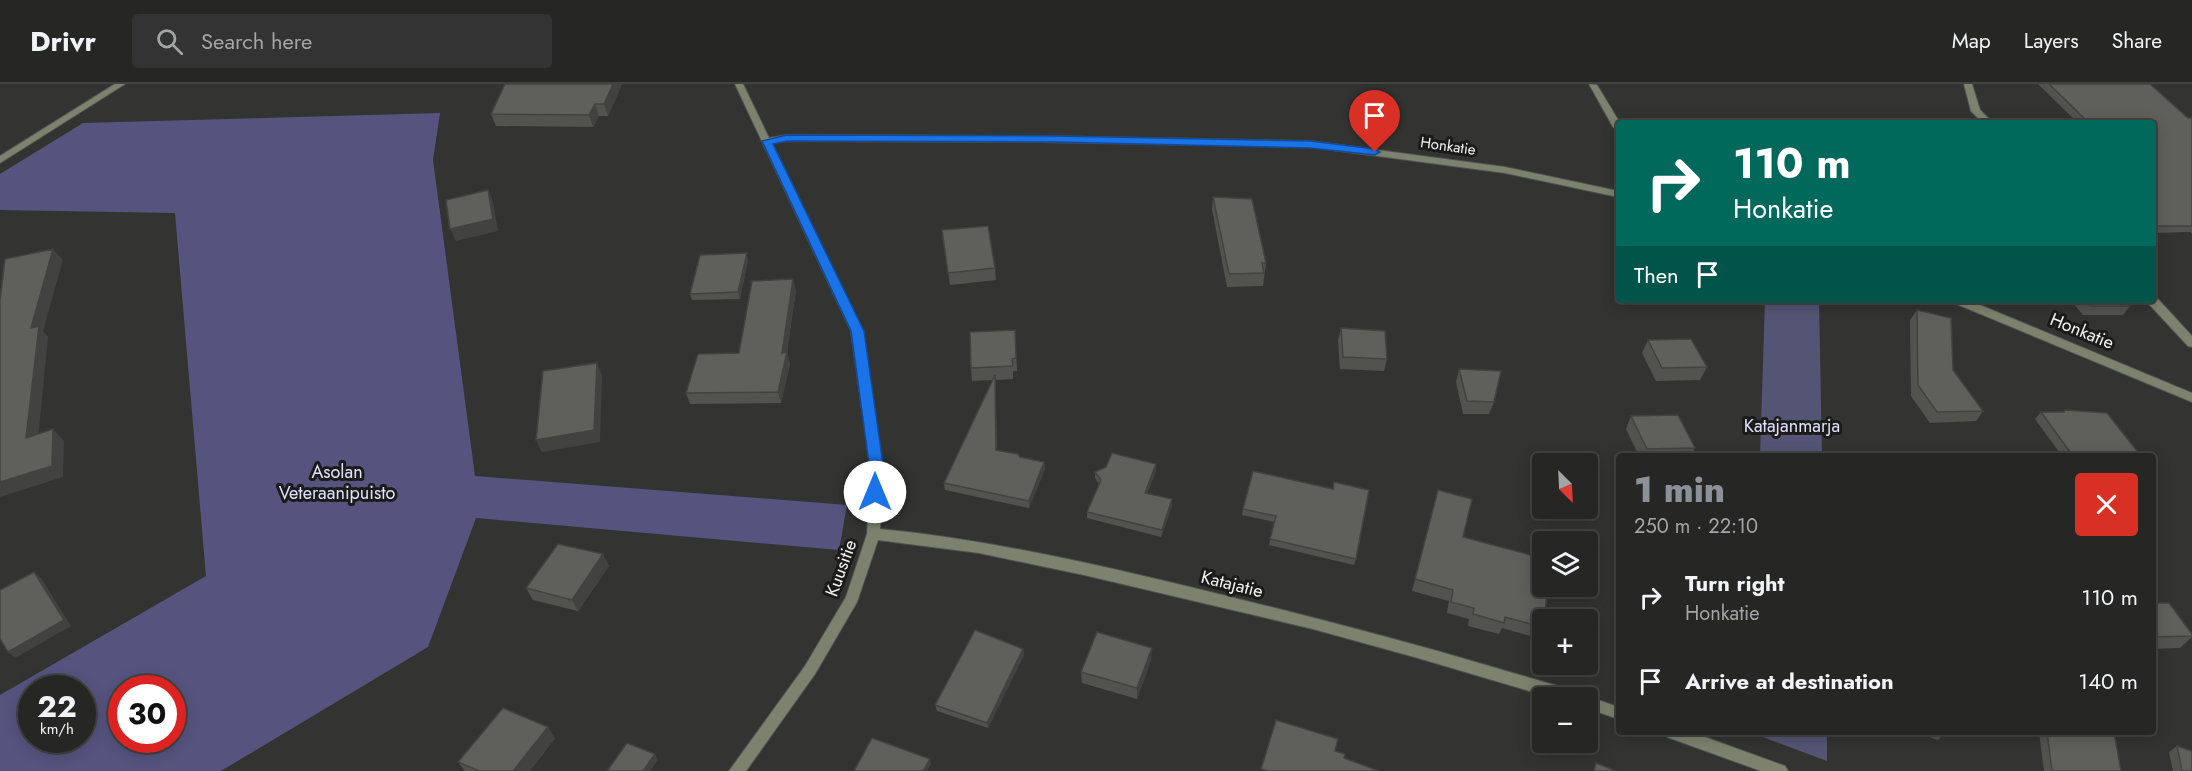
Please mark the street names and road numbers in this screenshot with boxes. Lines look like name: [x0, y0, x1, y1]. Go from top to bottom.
street label: Honkatie: [1419, 131, 1477, 161]
street label: Honkatie: [2046, 306, 2118, 356]
street label: Kuusitie: [819, 536, 863, 600]
street label: Katajatie: [1198, 564, 1266, 604]

